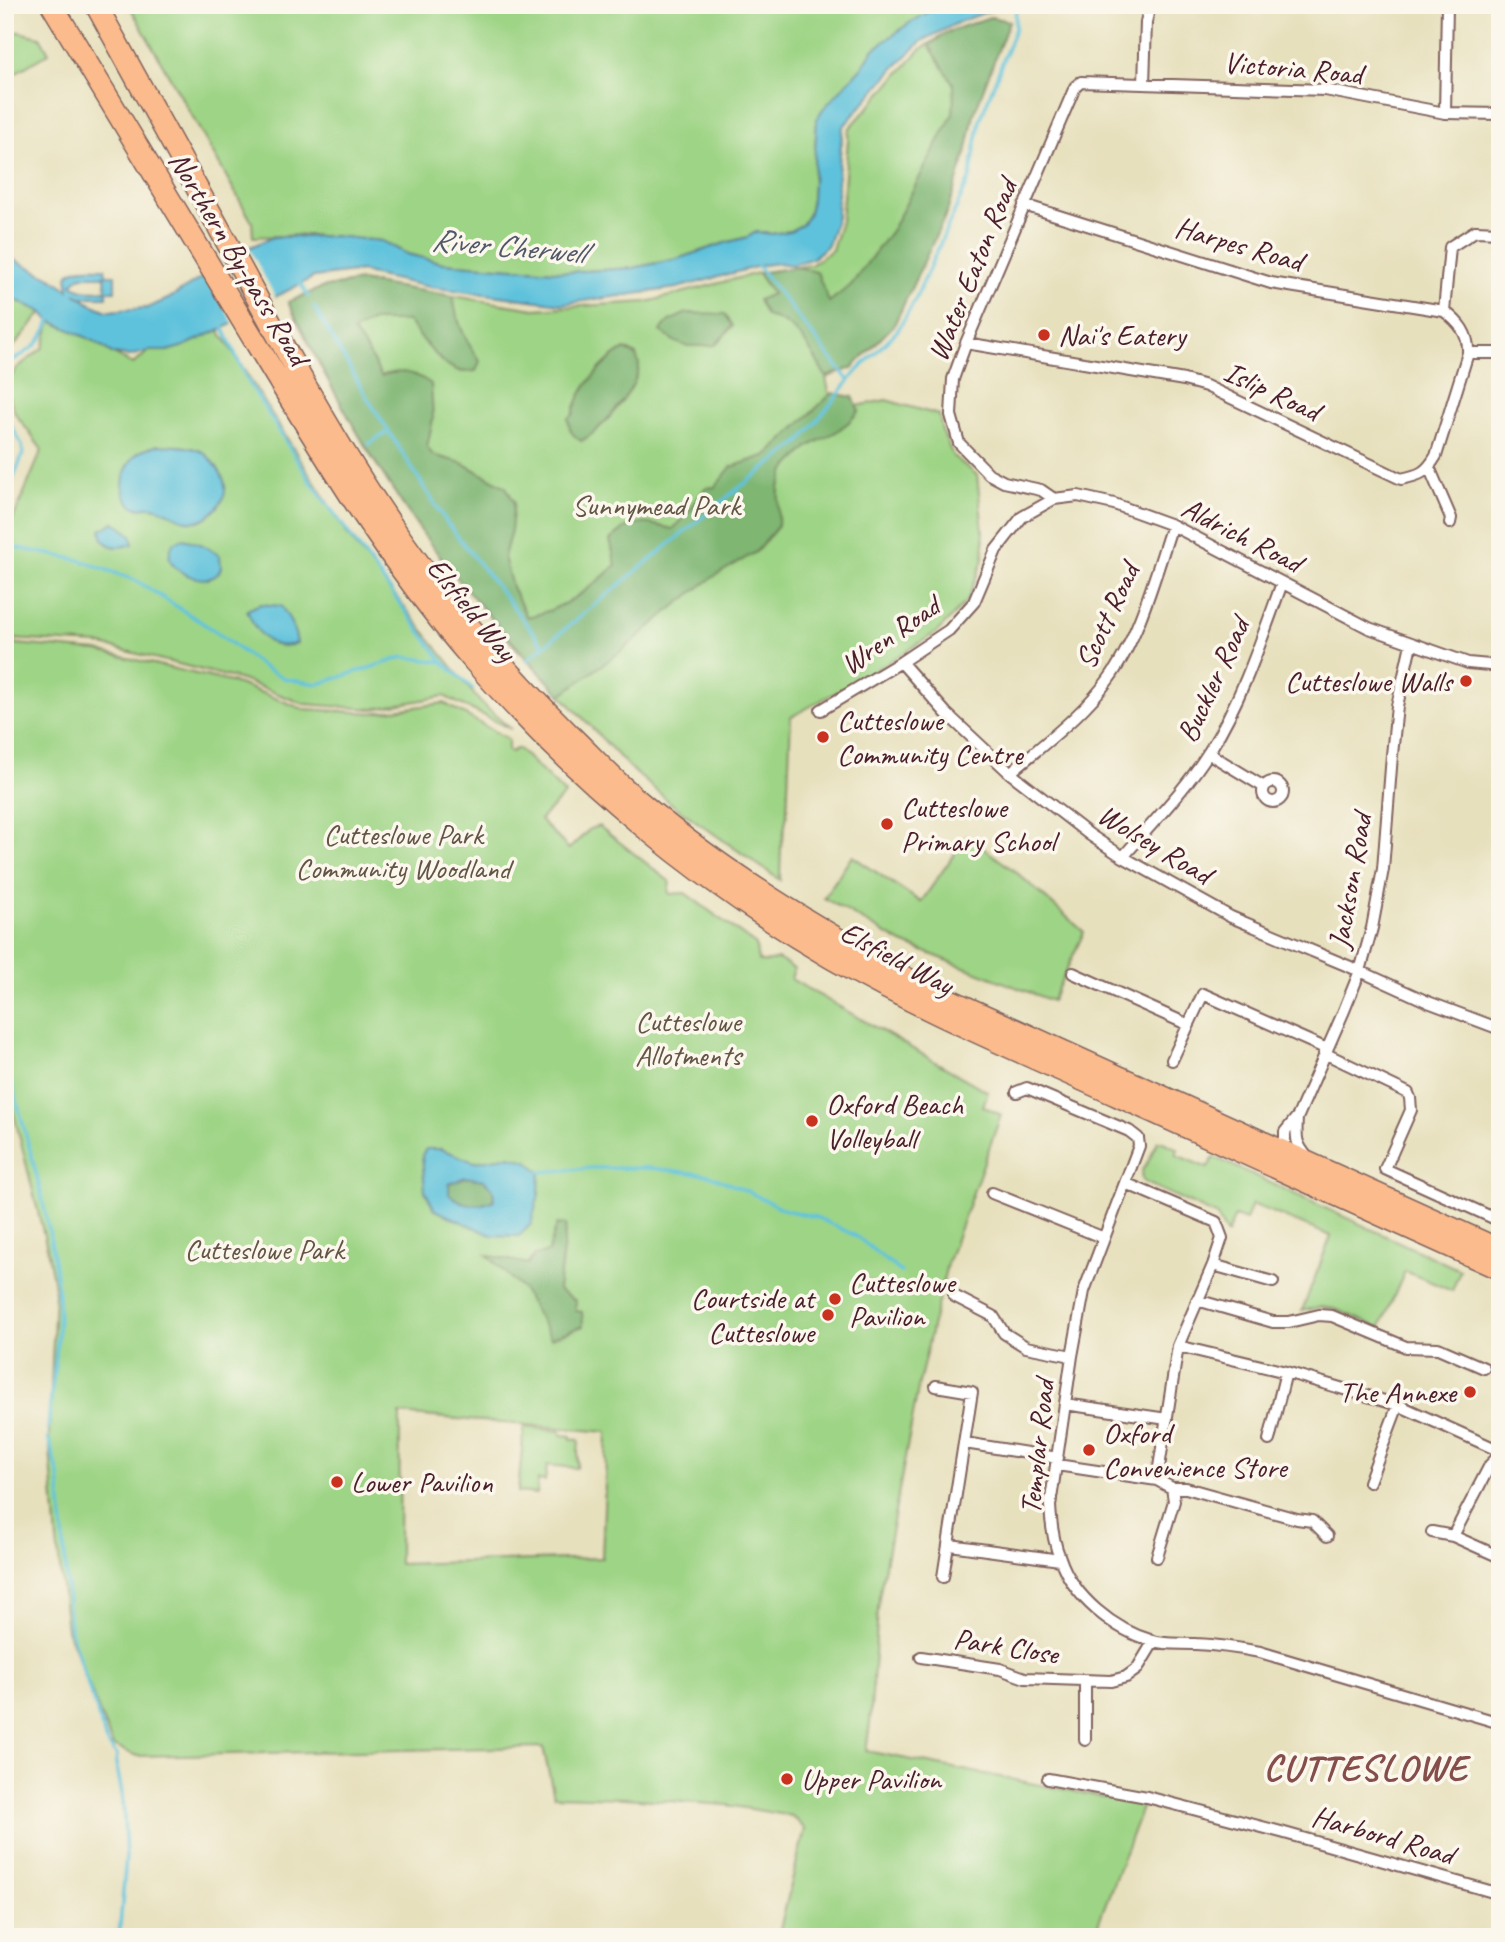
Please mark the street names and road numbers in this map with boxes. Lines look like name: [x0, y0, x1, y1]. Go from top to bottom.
street label: Victoria Road: [1222, 43, 1368, 93]
street label: Northern By-pass Road: [160, 144, 320, 375]
street label: Water Eaton Road: [918, 170, 1027, 366]
street label: Harpes Road: [1171, 208, 1311, 281]
street label: Islip Road: [1218, 352, 1330, 431]
street label: Aldrich Road: [1175, 488, 1312, 583]
street label: Elsfield Way: [419, 549, 526, 670]
street label: Scott Road: [1066, 553, 1150, 675]
street label: Wren Road: [833, 585, 950, 683]
street label: Buckler Road: [1168, 608, 1260, 748]
street label: Wolsey Road: [1091, 795, 1222, 895]
street label: Jackson Road: [1319, 806, 1381, 953]
street label: Elsfield Way: [834, 912, 962, 1004]
street label: Templar Road: [1011, 1374, 1063, 1516]
street label: Park Close: [951, 1619, 1063, 1673]
street label: Harbord Road: [1308, 1797, 1462, 1874]

